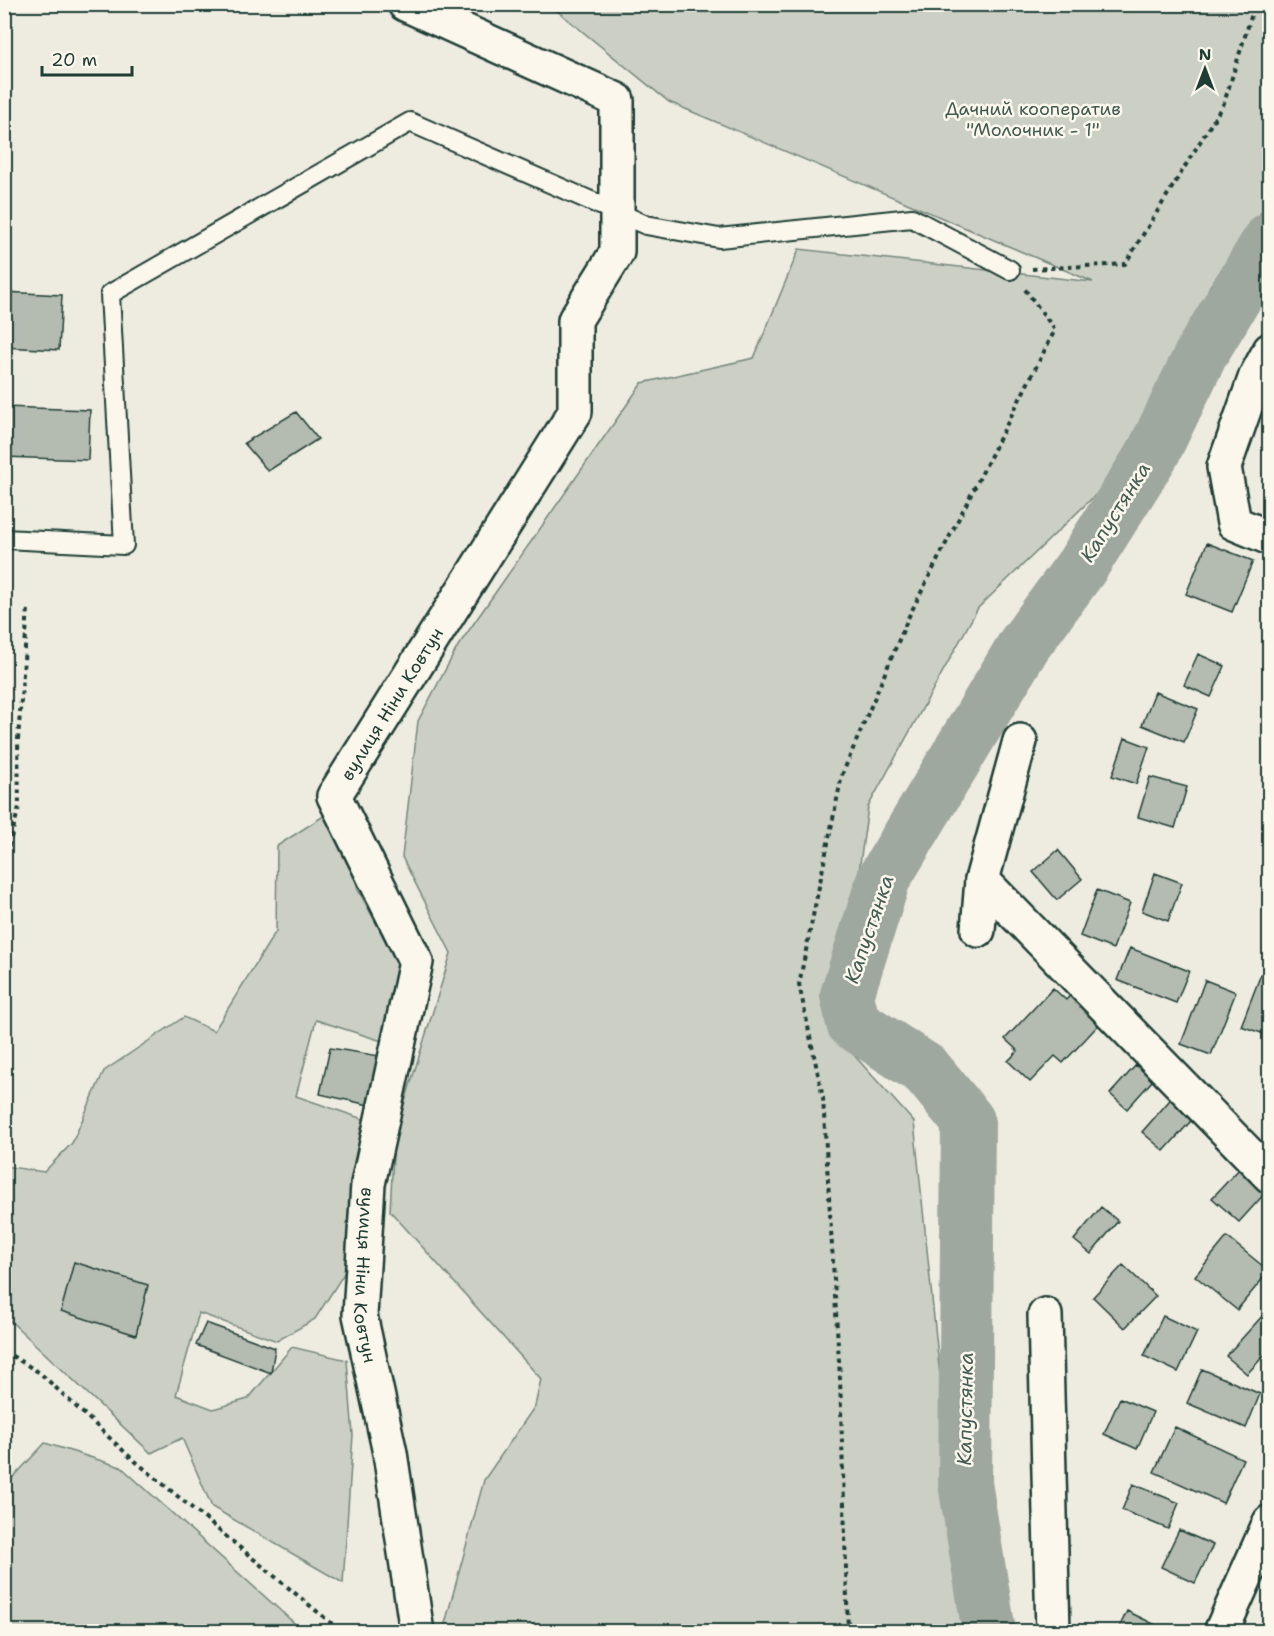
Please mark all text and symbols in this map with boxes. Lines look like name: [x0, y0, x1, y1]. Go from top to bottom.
scale bar: [42, 39, 132, 77]
north arrow: [1175, 39, 1235, 99]
text: N: [1199, 44, 1211, 65]
text: 20 m: [51, 48, 97, 72]
park label: Дачний кооператив "Молочник - 1": [945, 97, 1121, 142]
water label: Капустянка: [1074, 457, 1156, 567]
street label: вулиця Ніни Ковтун: [335, 623, 449, 785]
water label: Капустянка: [838, 871, 900, 987]
street label: вулиця Ніни Ковтун: [348, 1187, 382, 1365]
water label: Капустянка: [951, 1352, 979, 1466]

